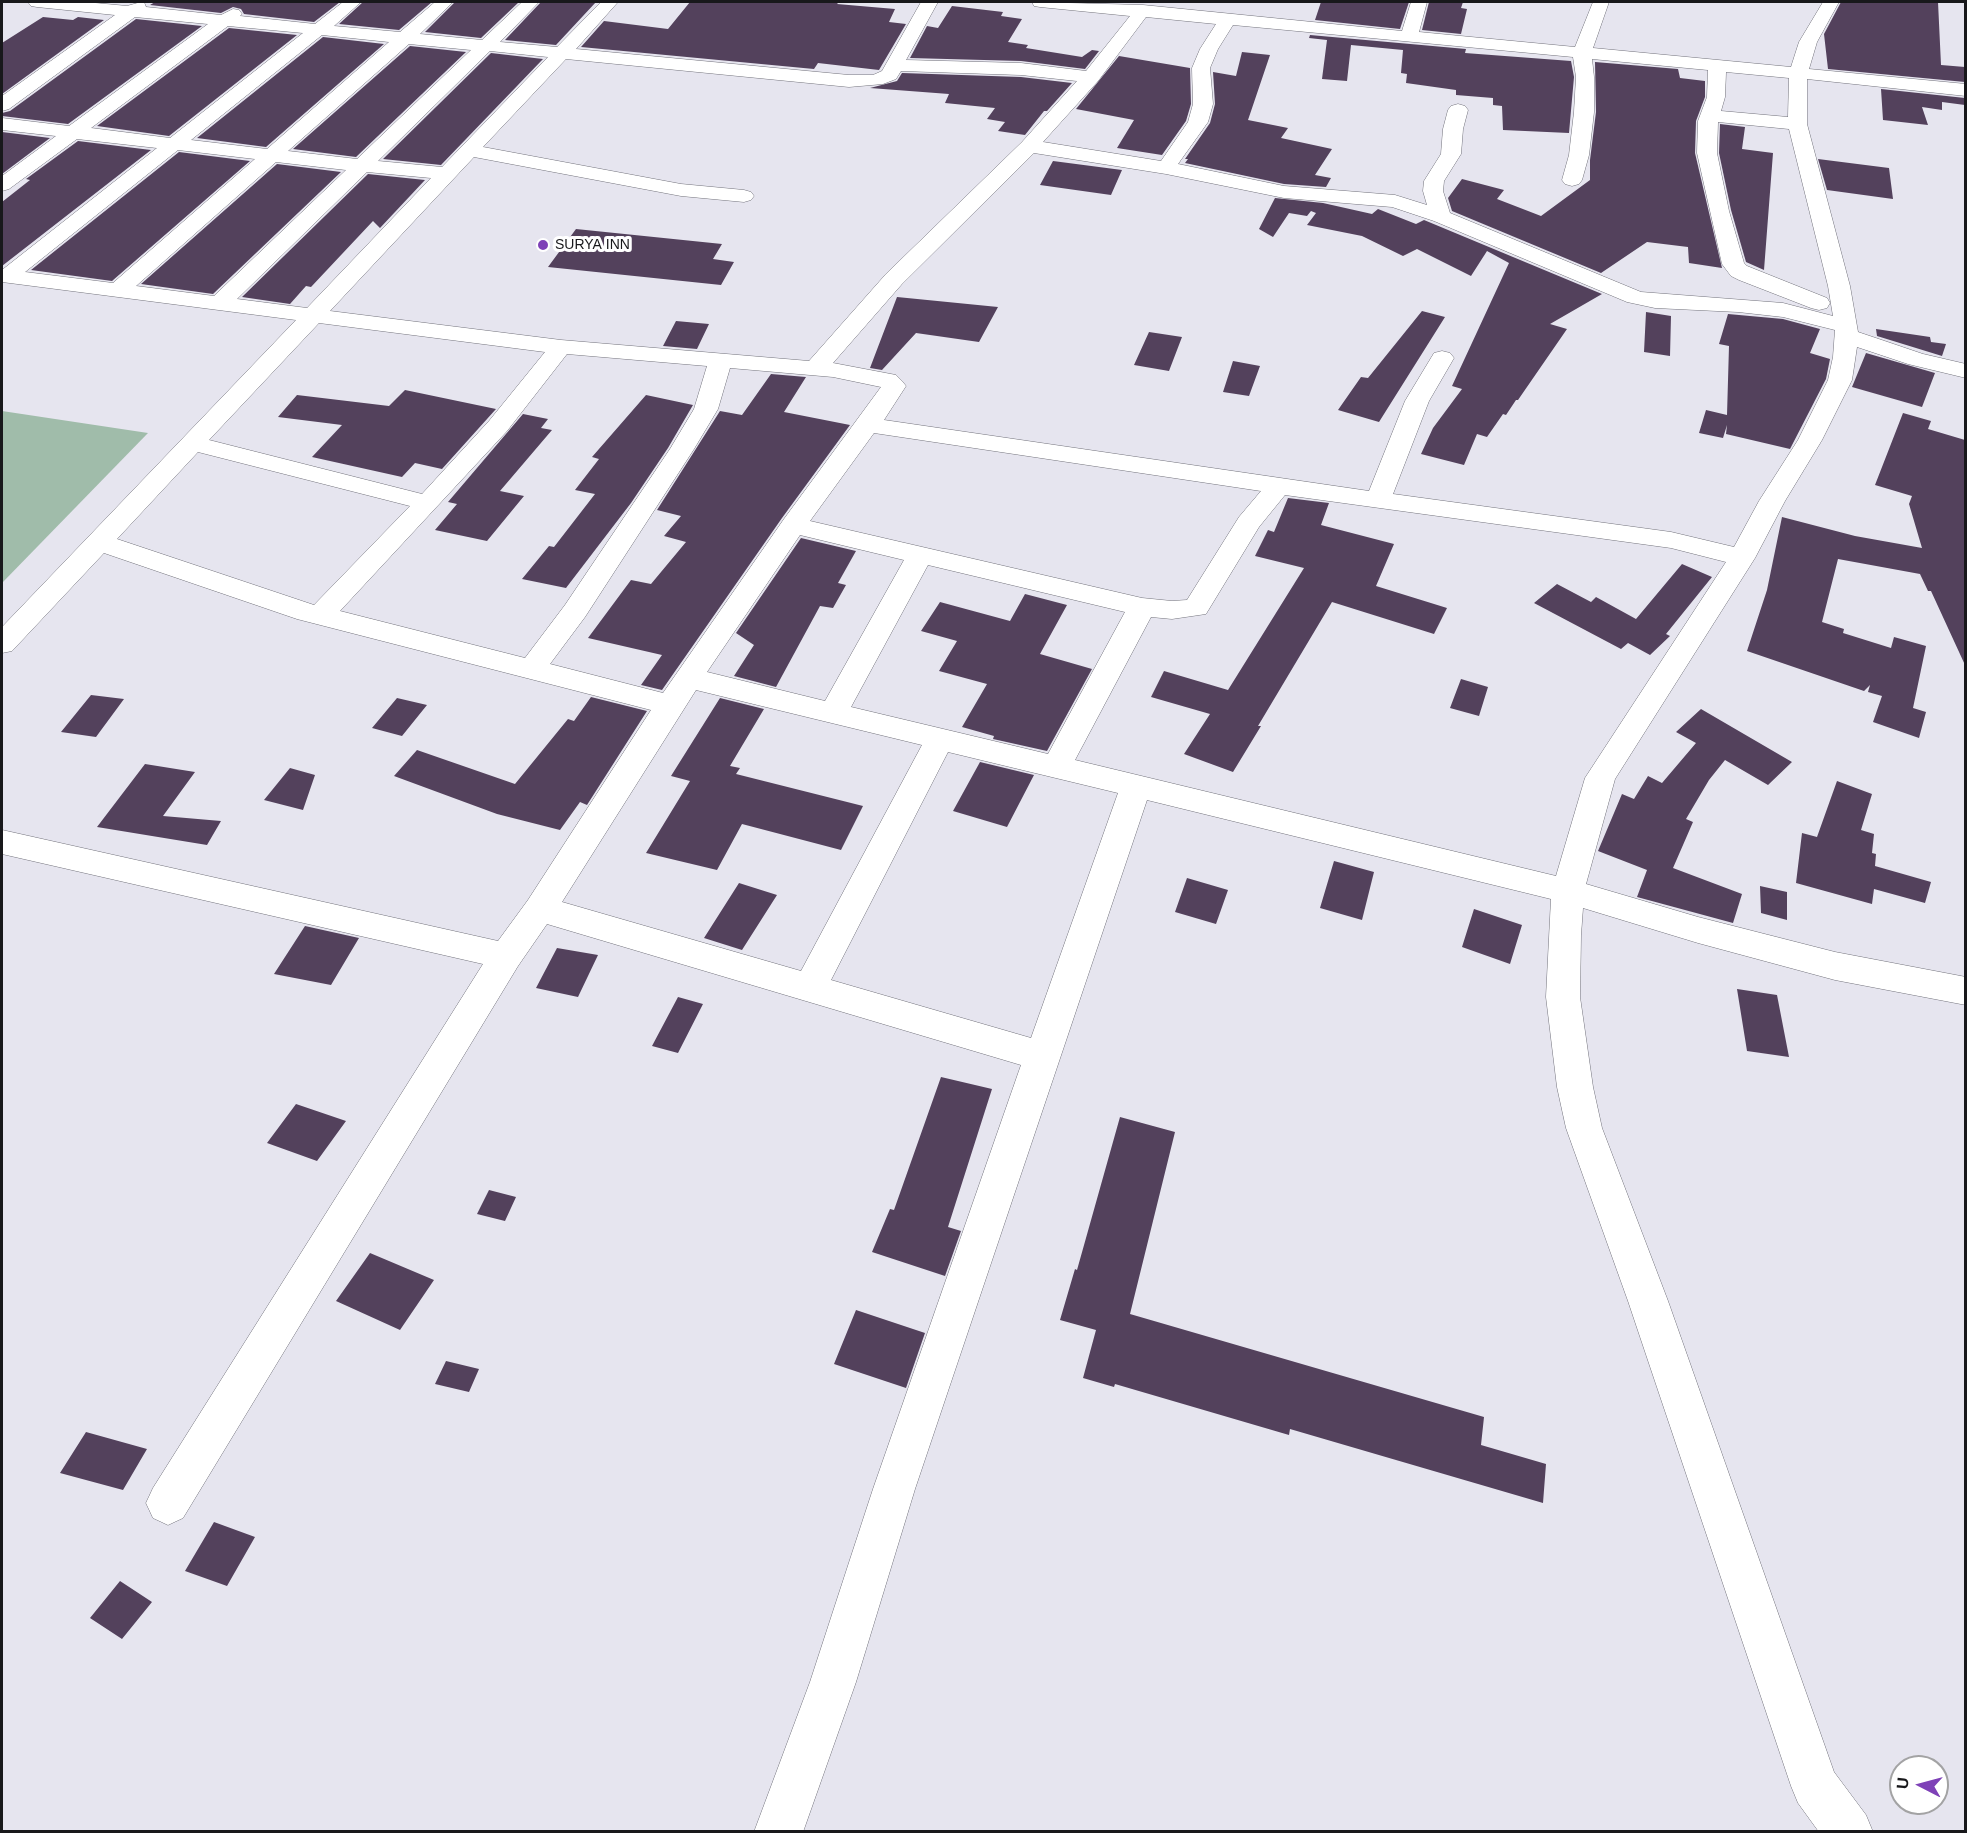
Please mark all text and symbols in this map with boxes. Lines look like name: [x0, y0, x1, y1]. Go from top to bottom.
place label: SURYA INN: [555, 237, 630, 253]
marker: SURYA INN: [536, 238, 550, 252]
north arrow: [1889, 1755, 1949, 1815]
text: U: [1894, 1777, 1912, 1790]

